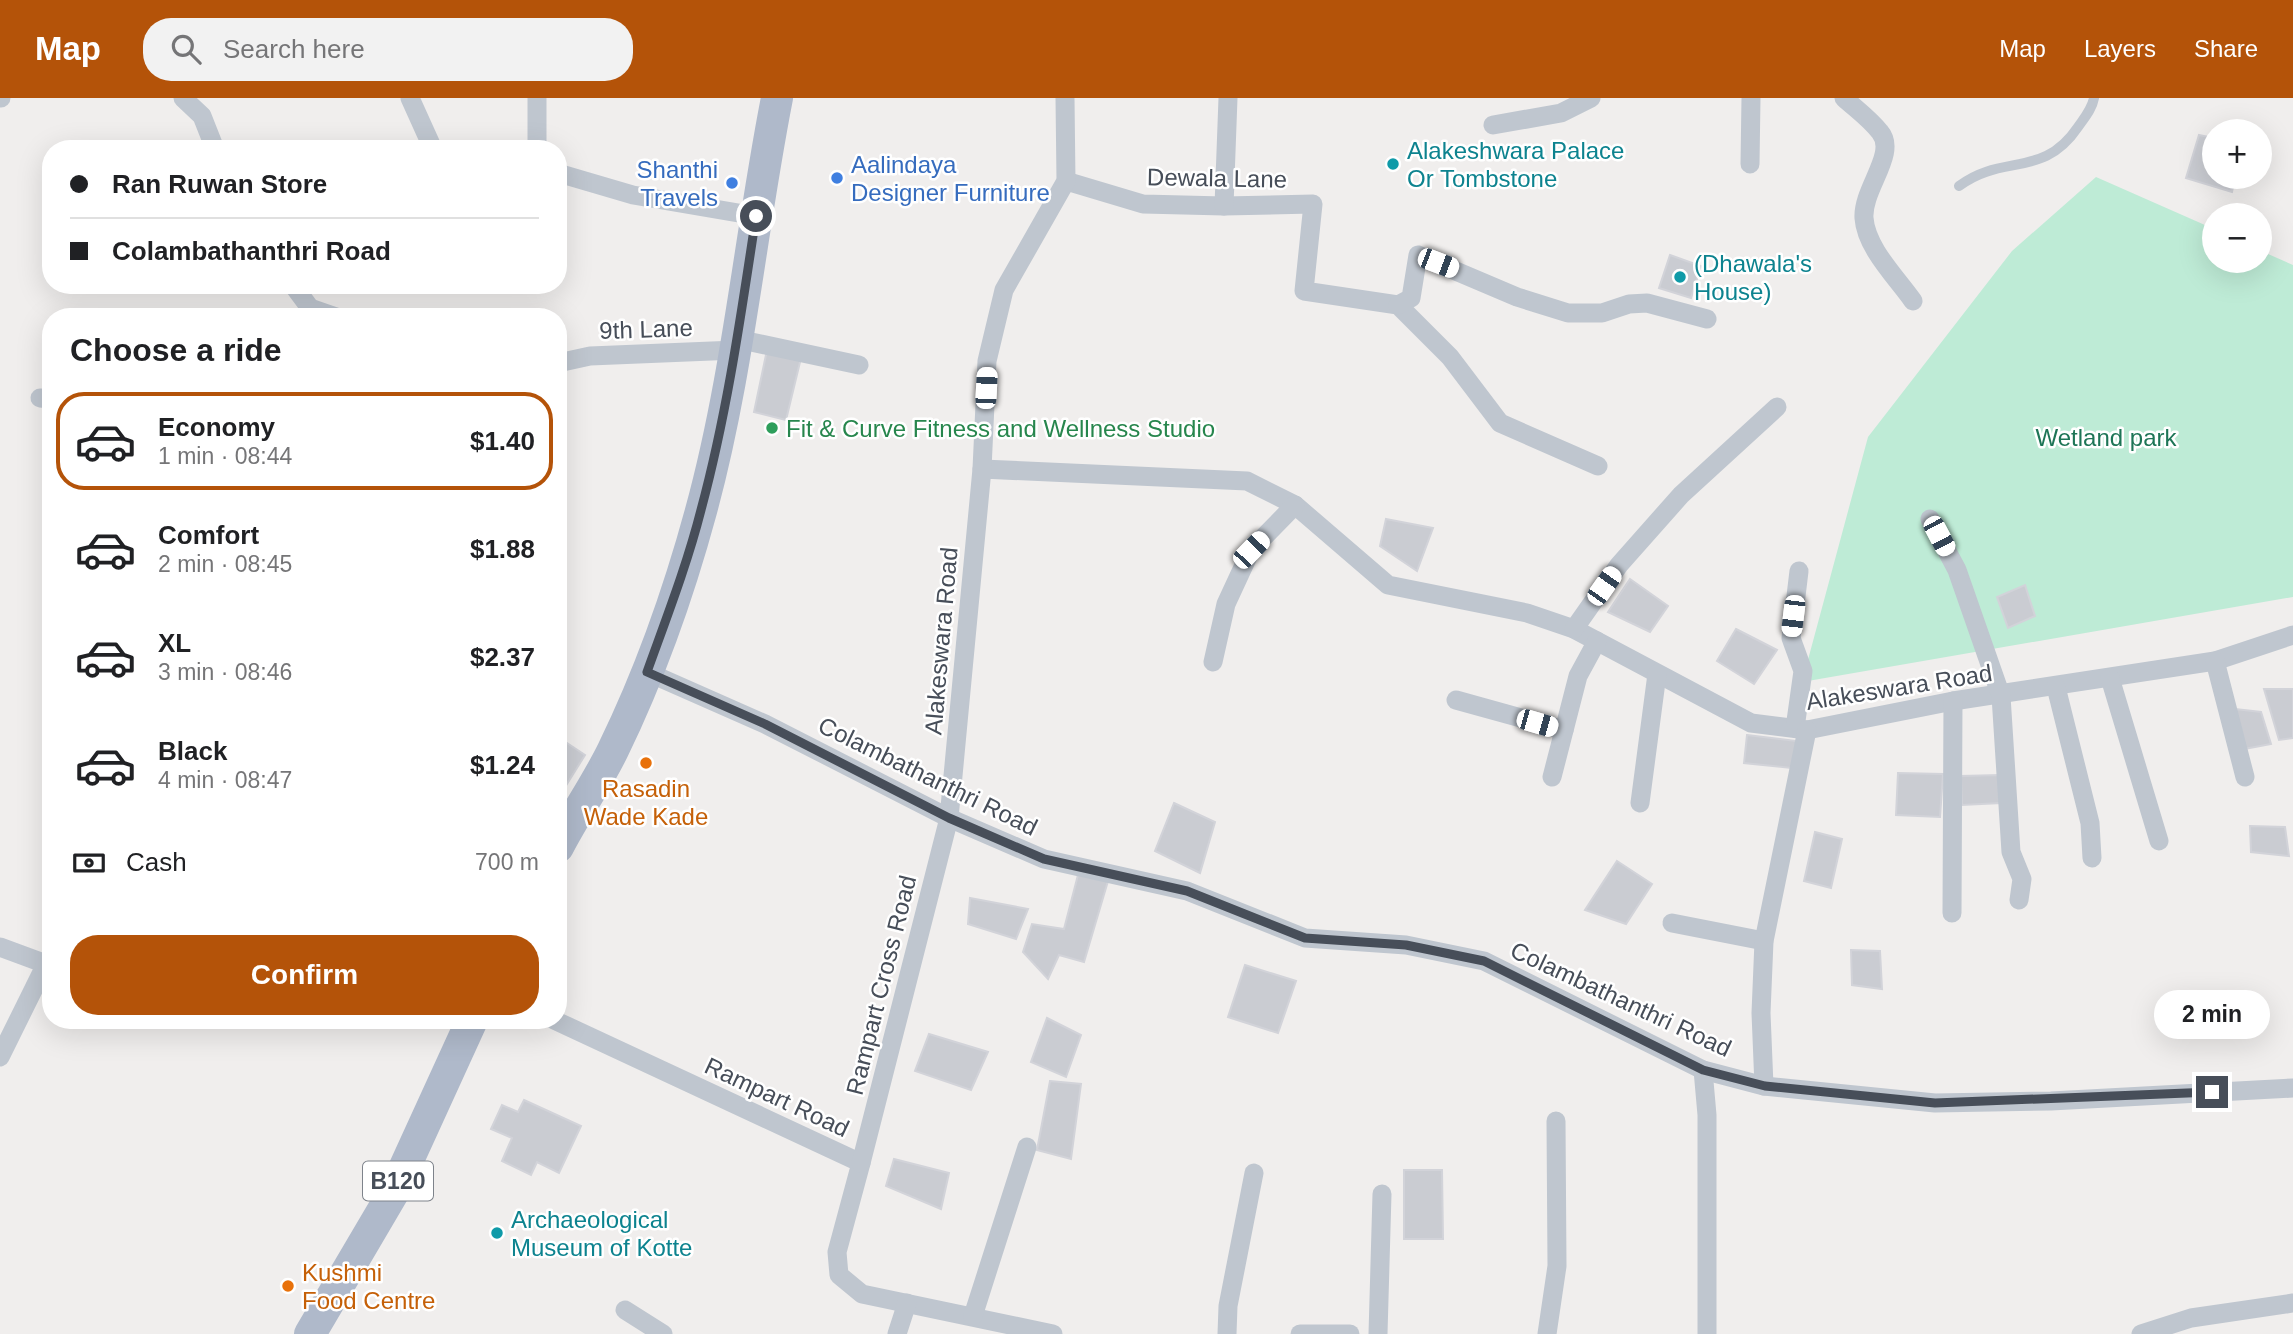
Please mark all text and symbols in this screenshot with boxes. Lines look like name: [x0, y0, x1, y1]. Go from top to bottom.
search box: [143, 18, 633, 81]
text: Map: [35, 30, 101, 67]
icon: search: [167, 30, 205, 68]
text: Search here: [223, 34, 365, 64]
text: Map: [1999, 35, 2046, 62]
text: Layers: [2084, 35, 2156, 62]
text: Share: [2194, 35, 2258, 62]
map controls: [2202, 119, 2272, 273]
button: +: [2202, 119, 2272, 189]
place label: Alakeshwara Palace Or Tombstone: [1407, 137, 1624, 192]
place label: Aalindaya Designer Furniture: [851, 151, 1050, 206]
place label: Shanthi Travels: [637, 156, 718, 211]
marker: Alakeshwara Palace Or Tombstone: [1385, 156, 1401, 172]
street label: Dewala Lane: [1147, 163, 1287, 193]
text: Ran Ruwan Store: [112, 169, 327, 199]
marker: Aalindaya Designer Furniture: [829, 170, 845, 186]
marker: Shanthi Travels: [724, 175, 740, 191]
route start: [740, 200, 772, 232]
button: −: [2202, 203, 2272, 273]
text: Colambathanthri Road: [112, 236, 391, 266]
car: [1415, 246, 1462, 280]
place label: (Dhawala's House): [1694, 250, 1812, 305]
marker: (Dhawala's House): [1672, 269, 1688, 285]
street label: 9th Lane: [599, 314, 693, 344]
text: Choose a ride: [70, 332, 282, 368]
car: [975, 366, 998, 410]
icon: car: [74, 410, 137, 473]
text: Economy: [158, 412, 275, 442]
place label: Fit & Curve Fitness and Wellness Studio: [786, 415, 1215, 442]
marker: Fit & Curve Fitness and Wellness Studio: [764, 420, 780, 436]
park label: Wetland park: [2036, 424, 2177, 451]
text: $1.40: [470, 426, 535, 456]
text: 1 min · 08:44: [158, 443, 292, 469]
car: [1920, 513, 1959, 559]
icon: car: [74, 518, 137, 581]
text: Comfort: [158, 520, 259, 550]
car: [1229, 528, 1274, 572]
text: $1.88: [470, 534, 535, 564]
street label: Alakeswara Road: [919, 546, 963, 736]
text: 2 min · 08:45: [158, 551, 292, 577]
car: [1584, 563, 1625, 609]
car: [1781, 594, 1806, 638]
icon: car: [74, 626, 137, 689]
text: XL: [158, 628, 191, 658]
text: $2.37: [470, 642, 535, 672]
text: 3 min · 08:46: [158, 659, 292, 685]
street label: Alakeswara Road: [1804, 659, 1994, 715]
car: [1514, 707, 1561, 739]
street label: Colambathanthri Road: [814, 711, 1042, 841]
icon: car: [74, 734, 137, 797]
text: Black: [158, 736, 227, 766]
text: $1.24: [470, 750, 535, 780]
marker: Rasadin Wade Kade: [638, 755, 654, 771]
text: 4 min · 08:47: [158, 767, 292, 793]
place label: Rasadin Wade Kade: [584, 775, 708, 830]
icon: cash: [70, 844, 108, 882]
text: Cash: [126, 847, 187, 877]
text: 700 m: [475, 849, 539, 875]
street label: Rampart Cross Road: [841, 872, 921, 1098]
button: Confirm: [70, 935, 539, 1015]
street label: Colambathanthri Road: [1506, 936, 1736, 1062]
callout: 2 min: [2154, 990, 2270, 1040]
text: 2 min: [2182, 1001, 2242, 1027]
street label: Rampart Road: [701, 1052, 853, 1142]
route end: [2196, 1076, 2228, 1108]
road number: B120: [363, 1162, 433, 1200]
place label: Archaeological Museum of Kotte: [511, 1206, 692, 1261]
marker: Archaeological Museum of Kotte: [489, 1225, 505, 1241]
place label: Kushmi Food Centre: [302, 1259, 435, 1314]
marker: Kushmi Food Centre: [280, 1278, 296, 1294]

